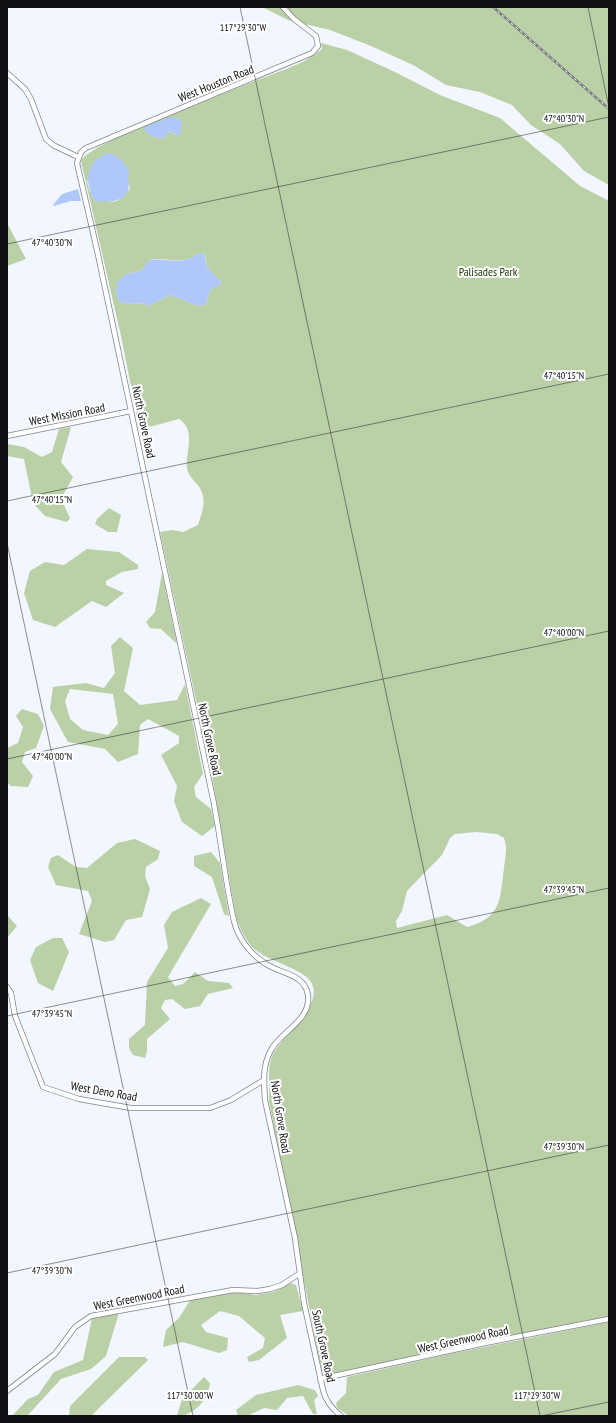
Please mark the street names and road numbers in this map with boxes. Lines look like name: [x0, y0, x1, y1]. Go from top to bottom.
street label: West Houston Road: [176, 61, 256, 105]
street label: North Grove Road: [129, 385, 159, 459]
street label: West Mission Road: [28, 399, 106, 429]
street label: North Grove Road: [195, 702, 225, 776]
street label: West Deno Road: [70, 1078, 138, 1104]
street label: North Grove Road: [268, 1080, 294, 1154]
street label: West Greenwood Road: [92, 1281, 186, 1313]
street label: South Grove Road: [309, 1308, 339, 1384]
street label: West Greenwood Road: [416, 1322, 510, 1356]

